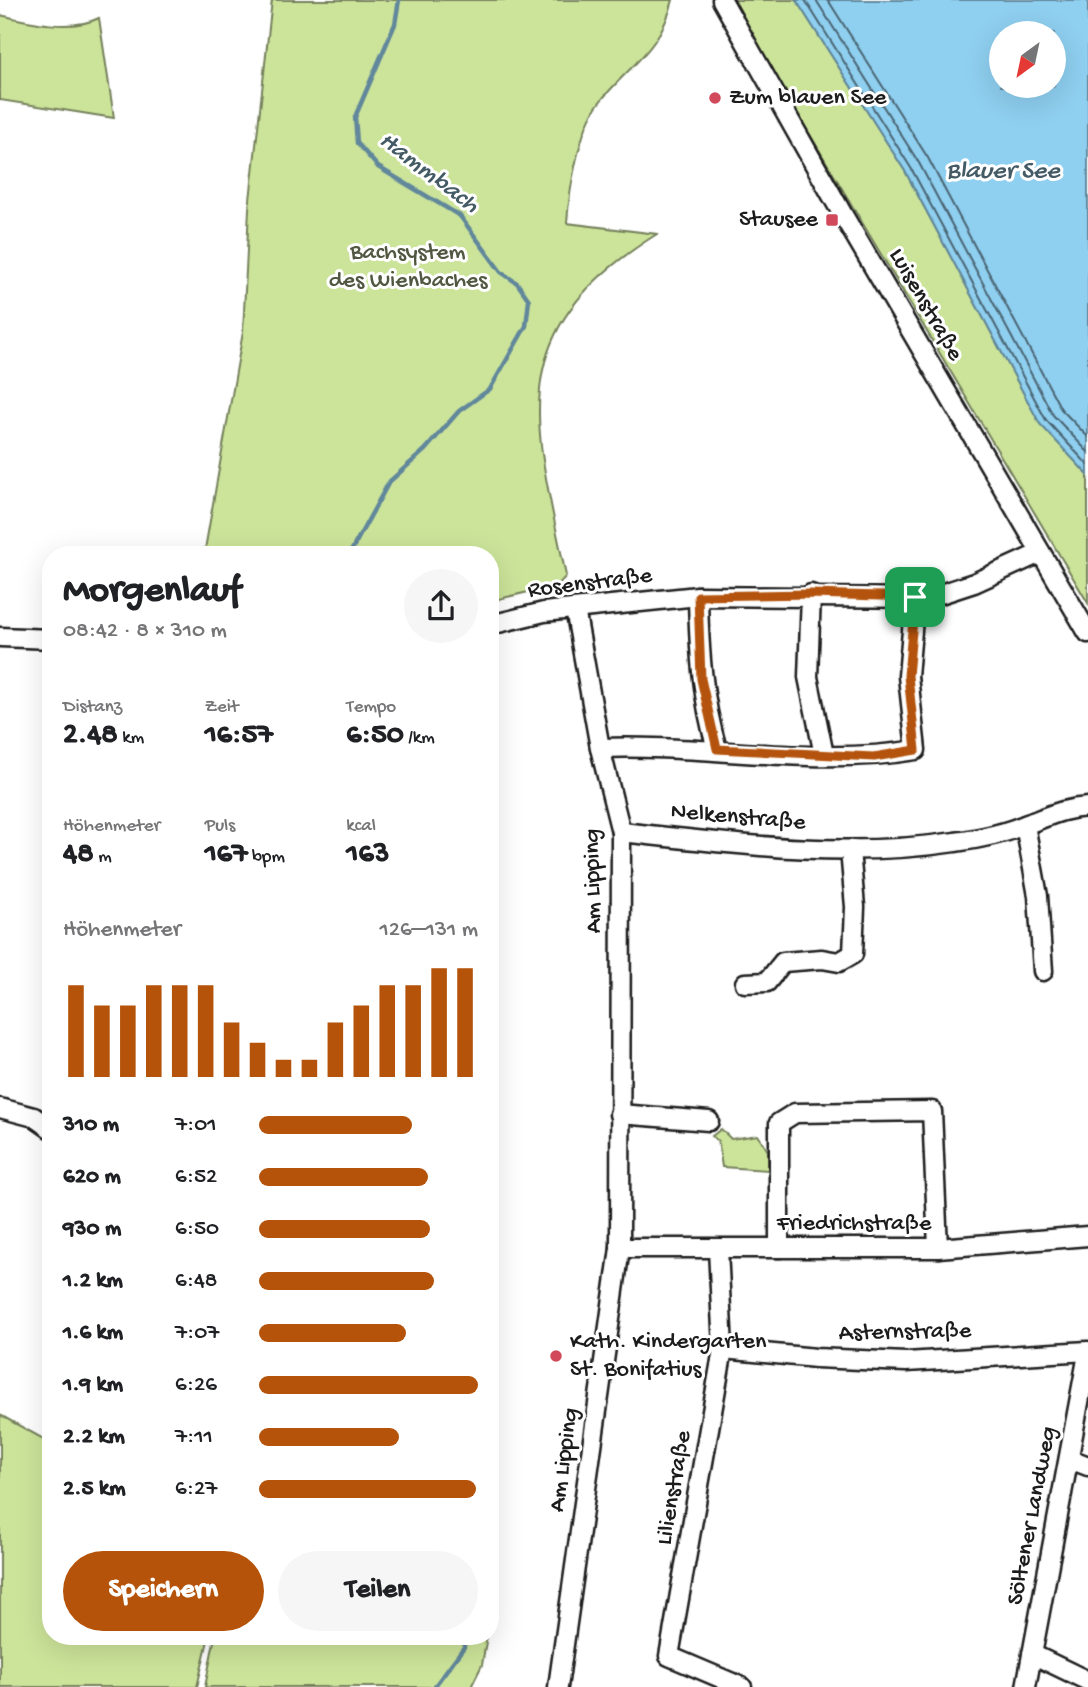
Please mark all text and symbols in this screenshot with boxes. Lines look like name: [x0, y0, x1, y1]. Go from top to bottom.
north arrow: [989, 21, 1066, 98]
map controls: [989, 21, 1066, 98]
place label: Zum blauen See: [729, 84, 887, 113]
marker: Zum blauen See: [707, 90, 723, 106]
water label: Hammbach: [372, 126, 485, 222]
water label: Blauer See: [946, 157, 1061, 188]
place label: Stausee: [739, 206, 819, 235]
marker: Stausee: [824, 212, 840, 228]
park label: Bachsystem des Wienbaches: [329, 239, 488, 296]
street label: Luisenstraße: [881, 243, 969, 367]
street label: Rosenstraße: [526, 562, 654, 606]
pin: [885, 567, 945, 627]
button: share: [404, 569, 478, 643]
text: Morgenlauf: [63, 570, 241, 614]
icon: arrive: [896, 578, 934, 616]
text: 08:42 · 8 × 310 m: [63, 618, 227, 645]
text: Distanz: [63, 696, 122, 719]
text: Zeit: [205, 696, 239, 719]
text: Tempo: [346, 696, 396, 719]
text: 2.48: [63, 719, 118, 754]
text: 16:57: [205, 719, 273, 754]
text: 6:50: [346, 719, 404, 754]
text: km: [118, 727, 144, 750]
text: /km: [404, 727, 435, 750]
street label: Nelkenstraße: [669, 798, 807, 838]
text: Höhenmeter: [63, 815, 160, 838]
text: Puls: [205, 815, 235, 838]
text: kcal: [346, 815, 376, 838]
street label: Am Lipping: [579, 828, 609, 934]
text: 48: [63, 838, 94, 873]
text: 167: [205, 838, 248, 873]
text: 163: [346, 838, 389, 873]
text: m: [94, 846, 112, 869]
text: bpm: [248, 846, 285, 869]
text: Höhenmeter: [63, 917, 181, 944]
text: 126–131 m: [379, 917, 478, 944]
text: 310 m: [63, 1112, 119, 1139]
text: 7:01: [175, 1112, 217, 1139]
text: 620 m: [63, 1164, 121, 1191]
text: 6:52: [175, 1164, 217, 1191]
street label: Friedrichstraße: [776, 1210, 932, 1239]
text: 930 m: [63, 1216, 121, 1243]
text: 6:50: [175, 1216, 219, 1243]
text: 1.2 km: [63, 1268, 123, 1295]
text: 6:48: [175, 1268, 217, 1295]
street label: Asternstraße: [838, 1317, 972, 1349]
text: 1.6 km: [63, 1320, 123, 1347]
text: 7:07: [175, 1320, 219, 1347]
place label: Kath. Kindergarten St. Bonifatius: [570, 1328, 767, 1385]
marker: Kath. Kindergarten St. Bonifatius: [548, 1348, 564, 1364]
text: 1.9 km: [63, 1372, 123, 1399]
text: 6:26: [175, 1372, 217, 1399]
street label: Am Lipping: [543, 1406, 587, 1514]
text: 2.2 km: [63, 1424, 125, 1451]
text: 7:11: [175, 1424, 213, 1451]
street label: Söltener Landweg: [1001, 1424, 1065, 1608]
street label: Lilienstraße: [651, 1428, 699, 1547]
text: 2.5 km: [63, 1476, 126, 1503]
text: 6:27: [175, 1476, 217, 1503]
button: Speichern: [63, 1551, 264, 1631]
button: Teilen: [278, 1551, 478, 1631]

